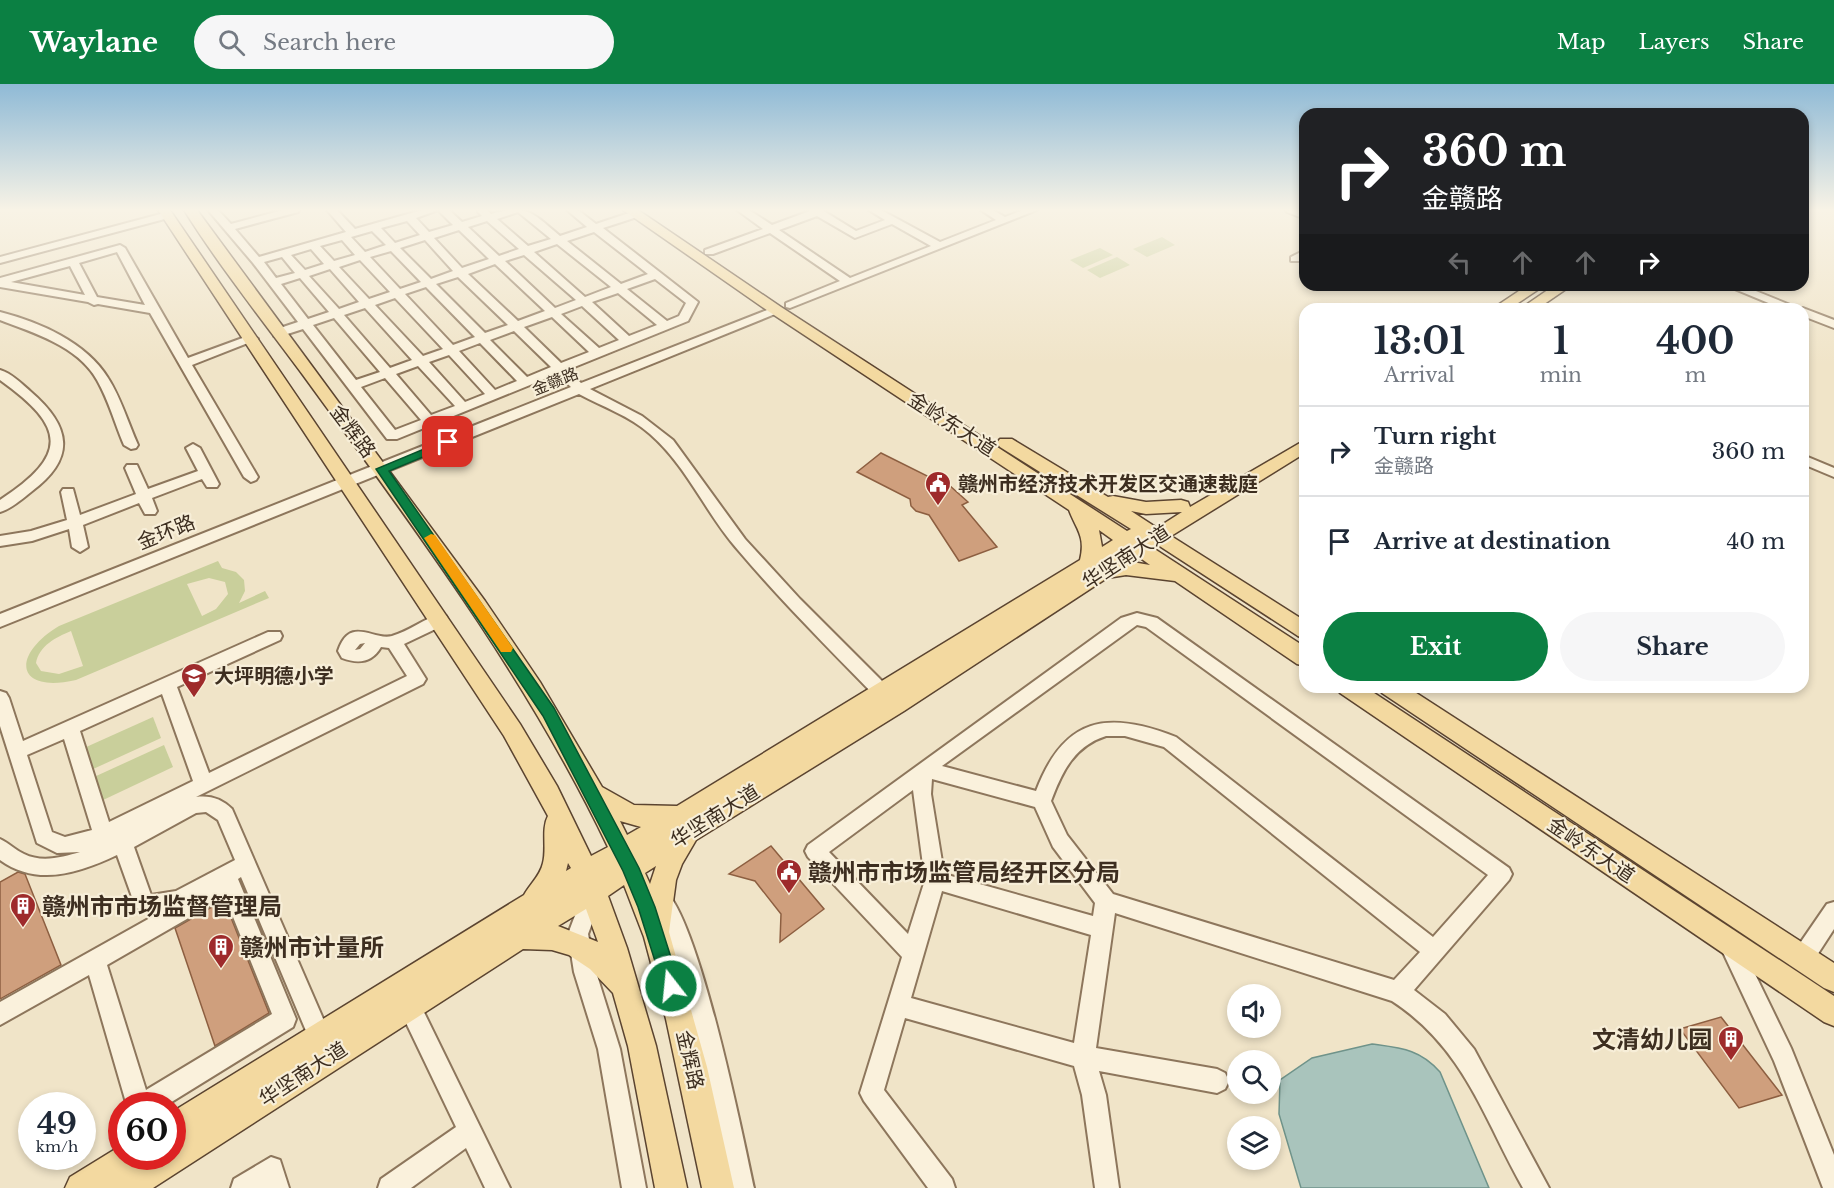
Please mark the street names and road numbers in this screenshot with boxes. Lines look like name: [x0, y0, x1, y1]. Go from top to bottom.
street label: 金赣路: [529, 363, 581, 399]
street label: 金岭东大道: [904, 387, 1000, 461]
street label: 金辉路: [325, 400, 381, 462]
street label: 金环路: [134, 510, 198, 554]
street label: 华坚南大道: [1078, 520, 1174, 594]
street label: 华坚南大道: [666, 779, 764, 853]
street label: 金岭东大道: [1543, 812, 1639, 888]
street label: 金辉路: [672, 1028, 708, 1092]
street label: 华坚南大道: [255, 1037, 351, 1111]

